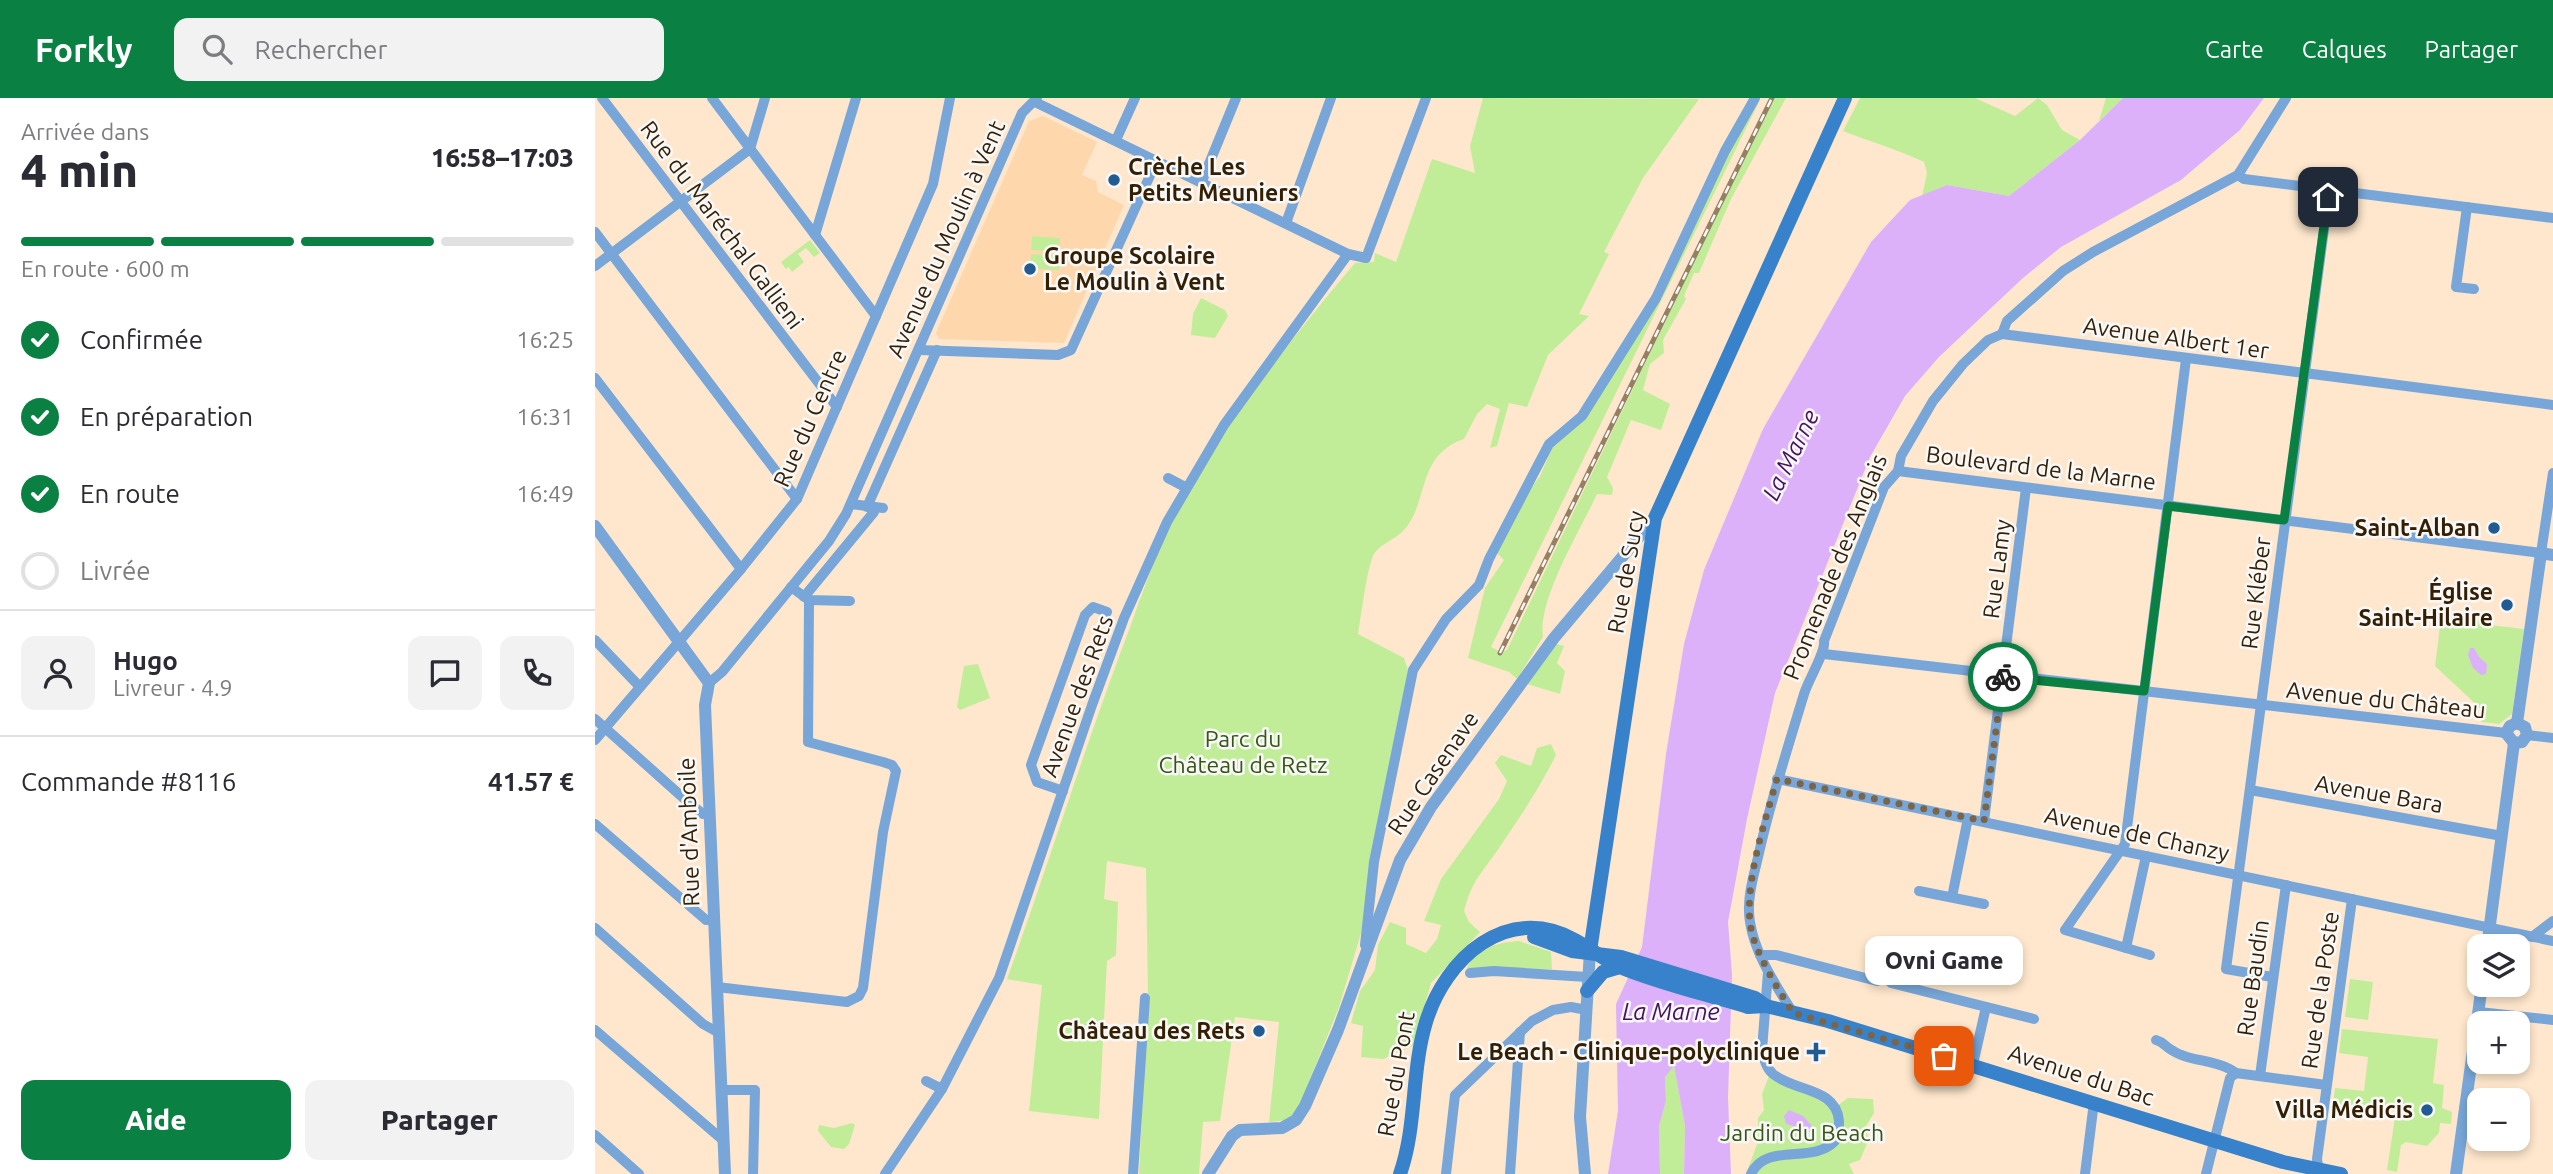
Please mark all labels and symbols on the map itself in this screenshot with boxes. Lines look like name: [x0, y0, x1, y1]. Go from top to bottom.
street label: Rue du Maréchal Gallieni: [636, 116, 809, 333]
street label: Avenue du Moulin à Vent: [882, 116, 1009, 361]
place label: Crèche Les Petits Meuniers: [1128, 154, 1299, 205]
pin: [2298, 167, 2358, 227]
marker: Crèche Les Petits Meuniers: [1106, 172, 1122, 188]
place label: Groupe Scolaire Le Moulin à Vent: [1044, 243, 1225, 294]
marker: Groupe Scolaire Le Moulin à Vent: [1022, 261, 1038, 277]
street label: Avenue Albert 1er: [2082, 312, 2271, 363]
street label: Rue du Centre: [768, 345, 851, 490]
water label: La Marne: [1757, 405, 1824, 504]
street label: Boulevard de la Marne: [1925, 441, 2157, 494]
street label: Promenade des Anglais: [1778, 450, 1891, 683]
street label: Rue de Sucy: [1602, 509, 1649, 635]
place label: Saint-Alban: [2354, 515, 2480, 540]
street label: Rue Lamy: [1978, 518, 2015, 620]
marker: Saint-Alban: [2486, 520, 2502, 536]
street label: Rue Kléber: [2236, 535, 2275, 651]
place label: Église Saint-Hilaire: [2359, 576, 2493, 630]
marker: Église Saint-Hilaire: [2499, 597, 2515, 613]
street label: Avenue des Rets: [1036, 612, 1117, 780]
courier: [1968, 642, 2038, 712]
street label: Avenue du Château: [2285, 677, 2487, 722]
street label: Rue Casenave: [1382, 707, 1483, 839]
park label: Parc du Château de Retz: [1159, 726, 1327, 777]
street label: Rue d'Amboile: [673, 757, 704, 907]
street label: Avenue Bara: [2313, 770, 2445, 817]
street label: Avenue de Chanzy: [2043, 802, 2232, 865]
street label: Rue de la Poste: [2296, 910, 2343, 1070]
street label: Rue Baudin: [2232, 918, 2273, 1038]
callout: Ovni Game: [1865, 937, 2023, 986]
water label: La Marne: [1622, 998, 1720, 1025]
street label: Rue du Pont: [1372, 1009, 1419, 1138]
place label: Château des Rets: [1058, 1018, 1245, 1043]
marker: Château des Rets: [1251, 1023, 1267, 1039]
pin: [1914, 1026, 1974, 1086]
place label: Le Beach - Clinique-polyclinique: [1457, 1039, 1800, 1064]
street label: Avenue du Bac: [2005, 1039, 2157, 1110]
marker: Le Beach - Clinique-polyclinique: [1806, 1042, 1826, 1062]
place label: Villa Médicis: [2275, 1097, 2413, 1122]
marker: Villa Médicis: [2419, 1102, 2435, 1118]
park label: Jardin du Beach: [1720, 1120, 1884, 1145]

